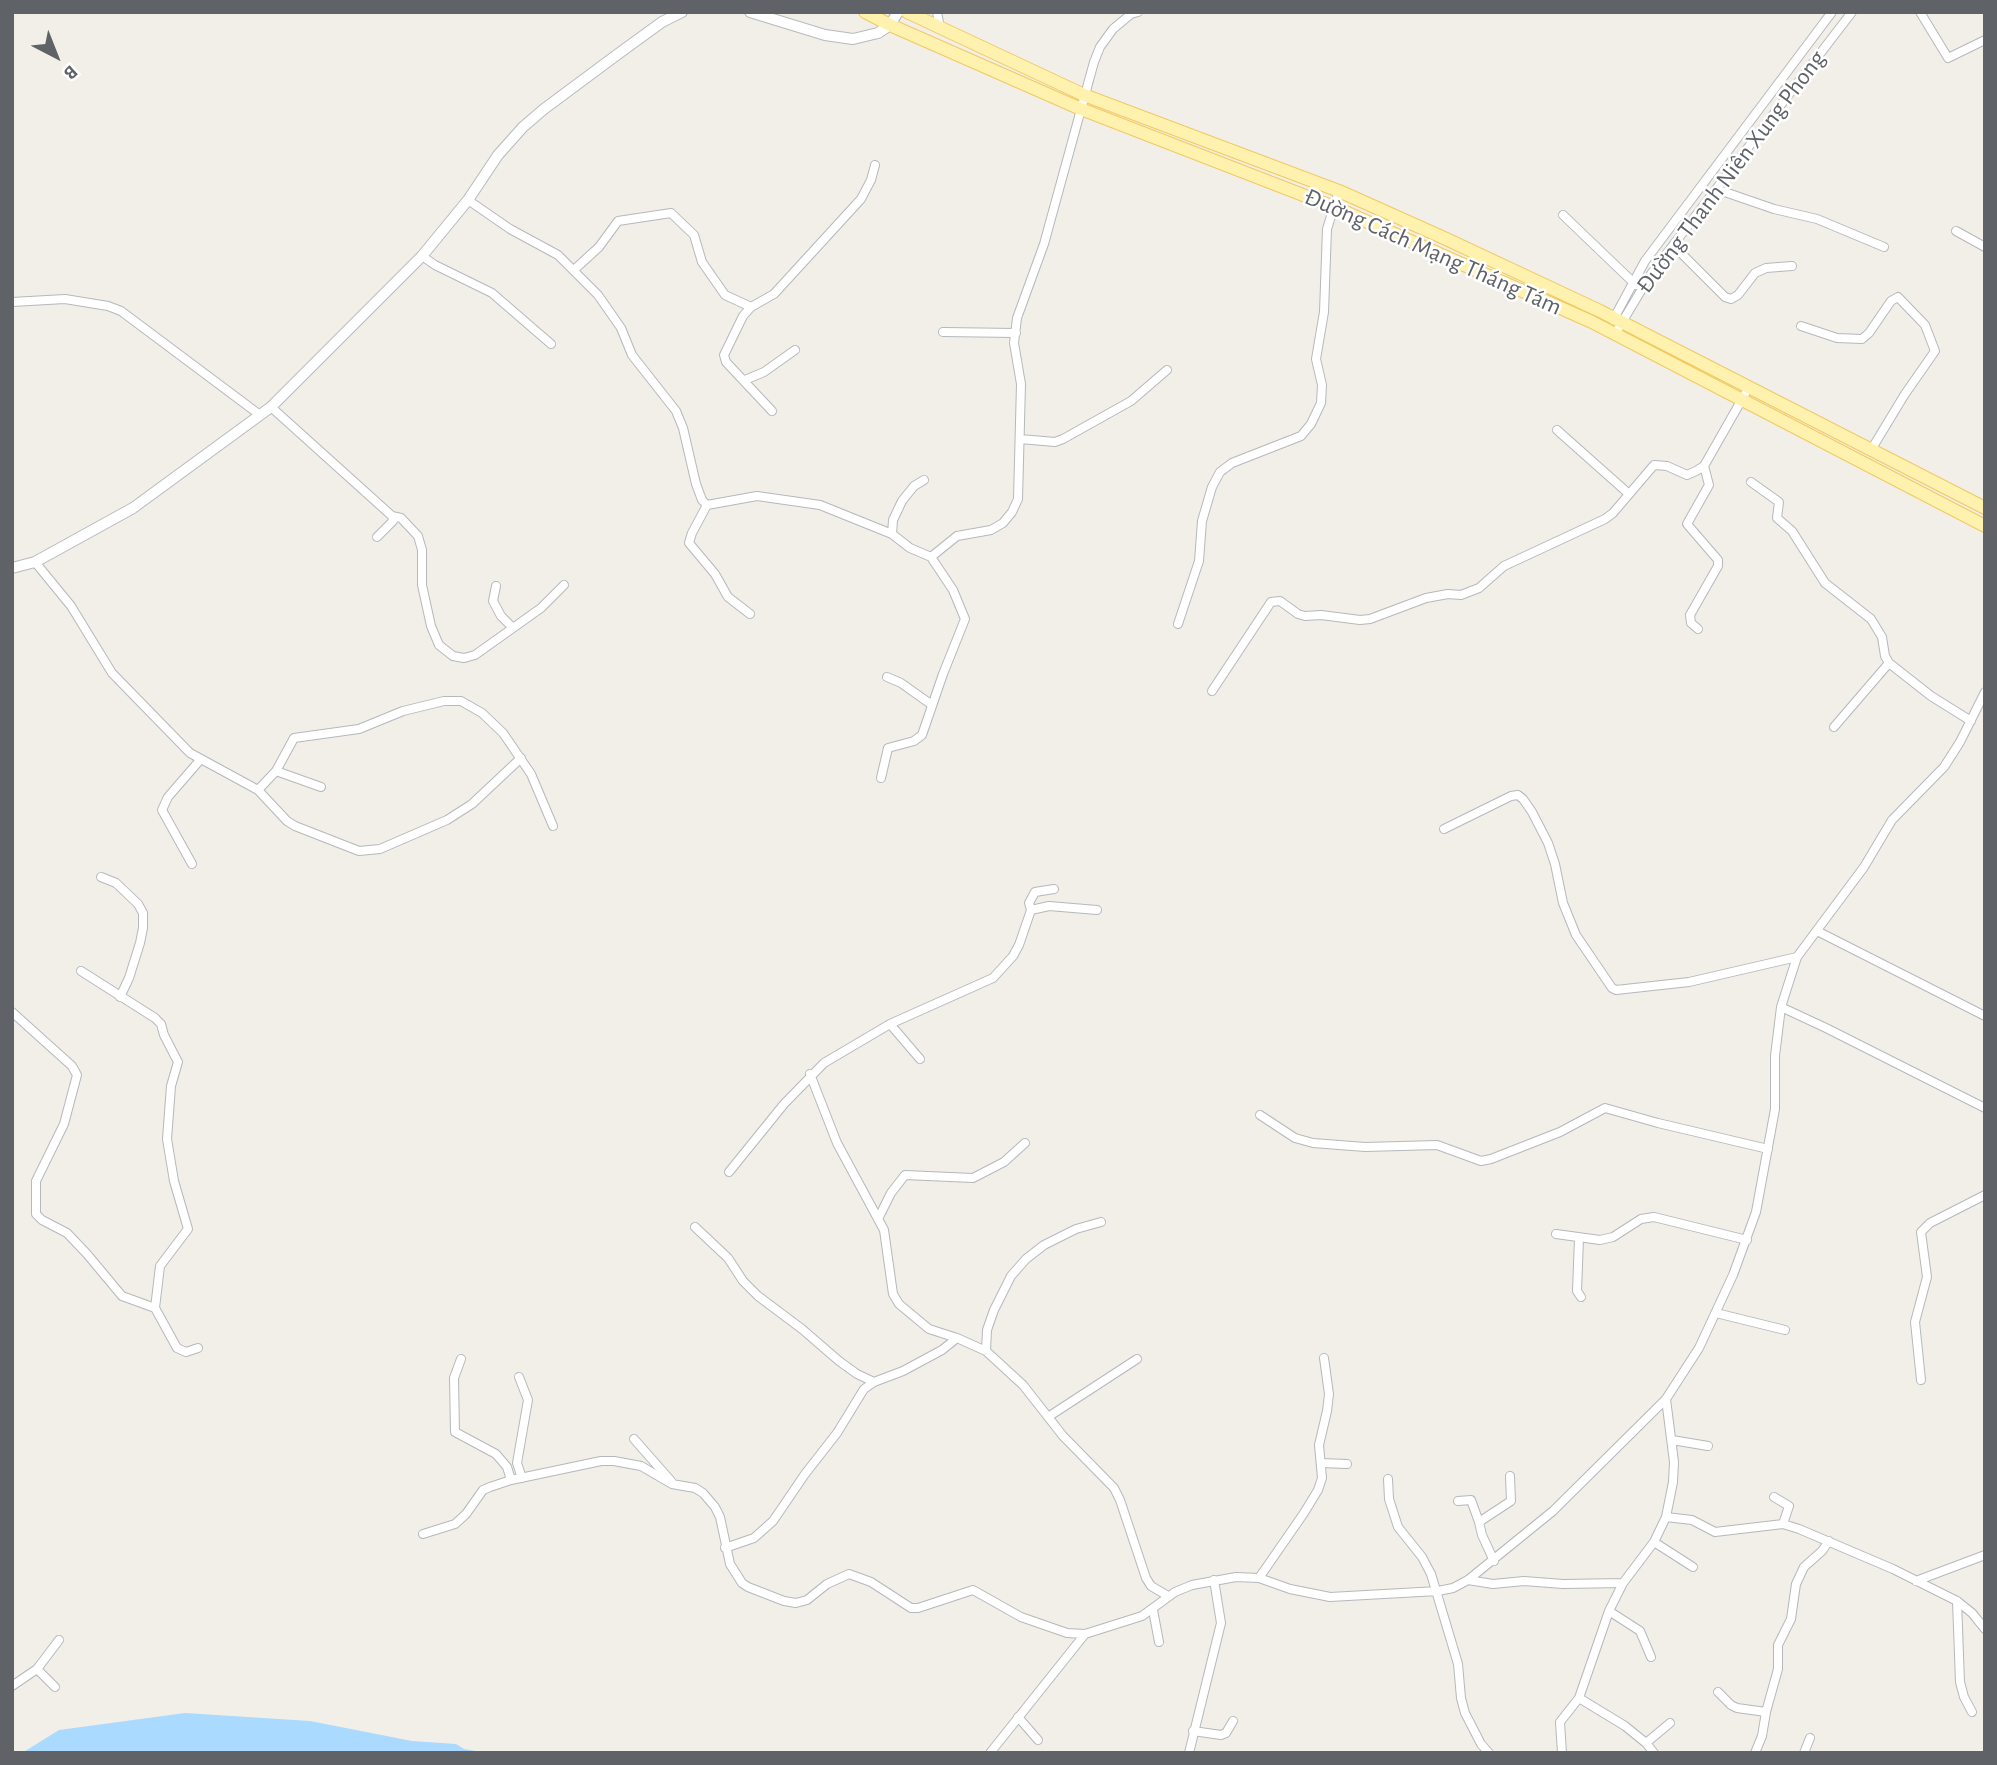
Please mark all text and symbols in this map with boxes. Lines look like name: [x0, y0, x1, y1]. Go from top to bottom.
north arrow: [21, 21, 91, 91]
street label: Đường Thanh Niên Xung Phong: [1630, 45, 1832, 299]
text: B: [60, 61, 81, 83]
street label: Đường Cách Mạng Tháng Tám: [1300, 182, 1566, 322]

